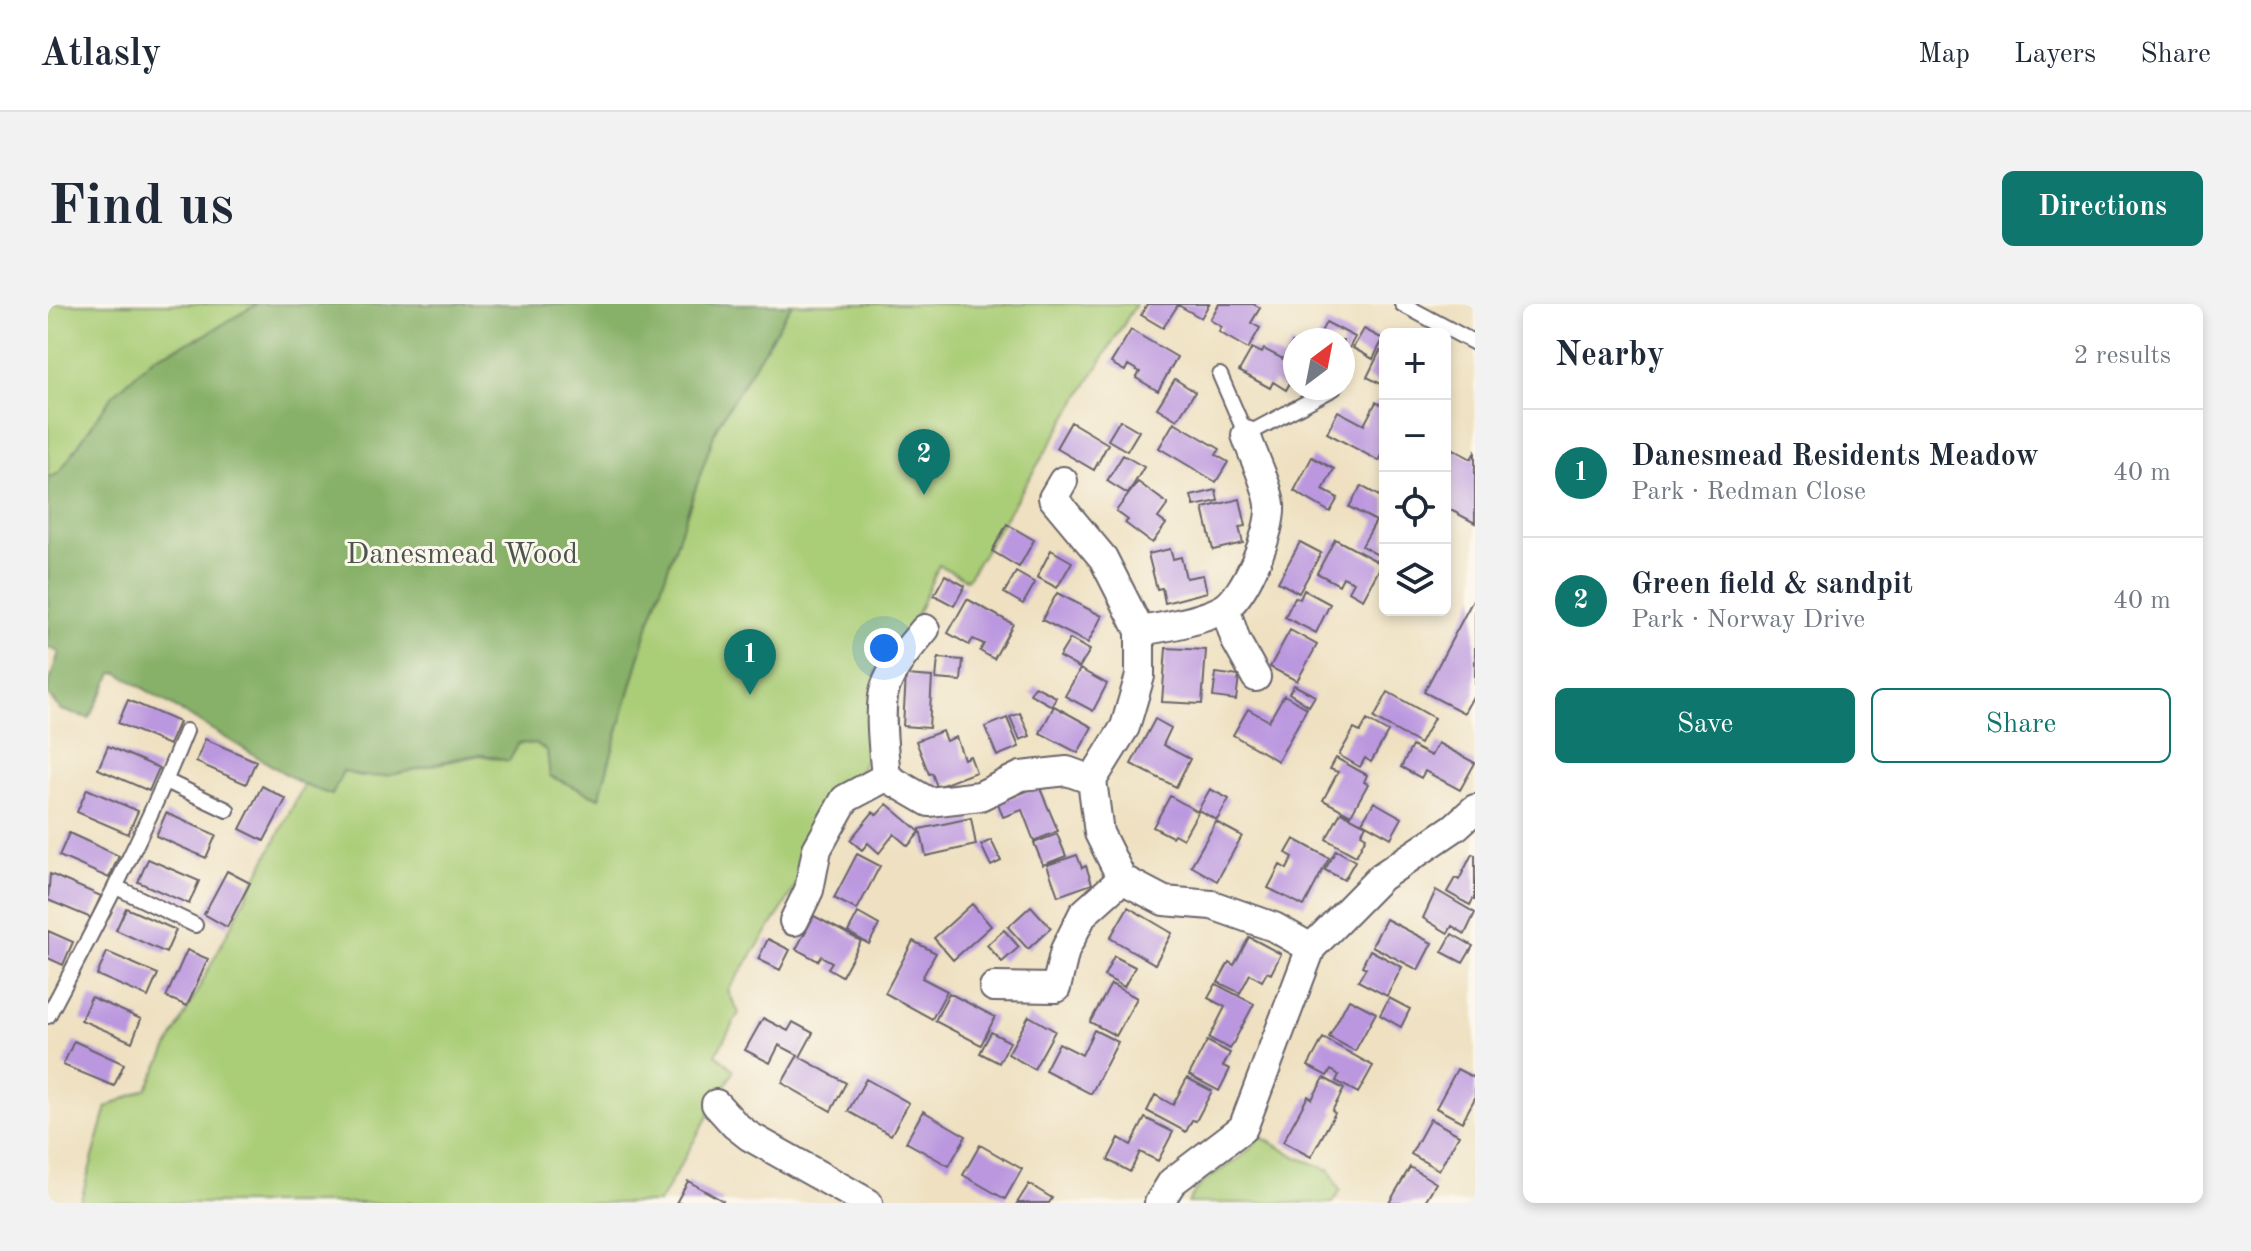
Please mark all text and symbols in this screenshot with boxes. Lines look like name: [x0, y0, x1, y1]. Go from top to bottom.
text: Atlasly: [40, 36, 161, 74]
text: Map: [1918, 41, 1970, 69]
text: Layers: [2014, 41, 2096, 69]
text: Share: [2140, 41, 2211, 69]
button: Directions: [2002, 171, 2203, 246]
text: Find us: [48, 180, 234, 236]
north arrow: [1283, 328, 1355, 400]
map controls: [1379, 328, 1451, 616]
button: +: [1379, 328, 1451, 400]
text: Nearby: [1555, 339, 1665, 373]
text: 2 results: [2073, 343, 2171, 369]
button: −: [1379, 400, 1451, 472]
pin: 2: [898, 429, 950, 495]
text: Danesmead Residents Meadow: [1631, 442, 2039, 472]
text: 1: [1573, 460, 1589, 486]
text: 40 m: [2113, 460, 2171, 486]
button: locate: [1379, 472, 1451, 544]
text: Park · Redman Close: [1631, 479, 1866, 505]
park label: Danesmead Wood: [346, 540, 578, 570]
button: layers: [1379, 544, 1451, 616]
text: Green field & sandpit: [1631, 570, 1913, 600]
text: 2: [1573, 588, 1589, 614]
text: 40 m: [2113, 588, 2171, 614]
text: Park · Norway Drive: [1631, 607, 1865, 633]
your location: [864, 628, 904, 668]
pin: 1: [724, 629, 776, 695]
button: Save: [1555, 688, 1855, 763]
button: Share: [1871, 688, 2171, 763]

